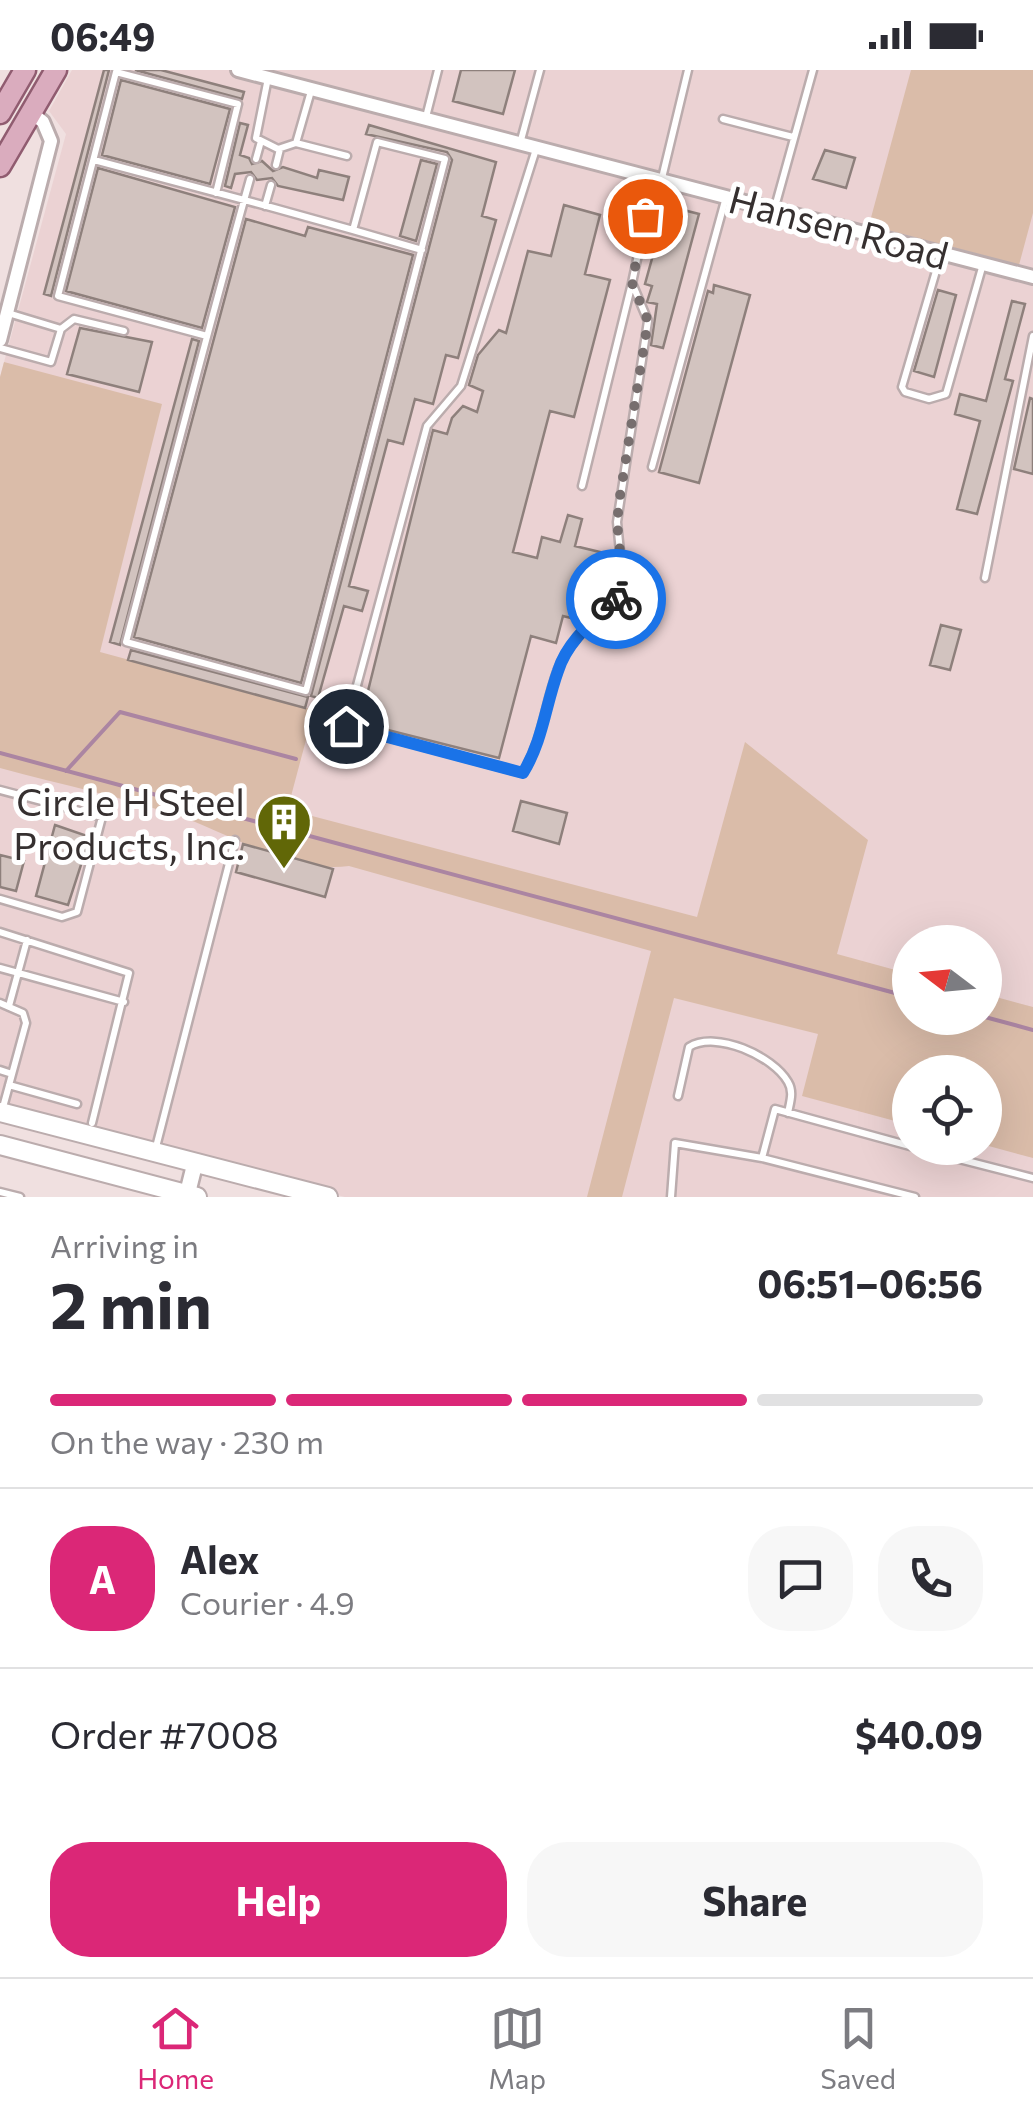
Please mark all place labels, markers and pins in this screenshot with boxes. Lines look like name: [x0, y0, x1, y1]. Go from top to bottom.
pin: [603, 174, 688, 259]
pin: [304, 684, 389, 769]
place label: Circle H Steel Products, Inc.: [13, 777, 245, 868]
building icon: Circle H Steel Products, Inc.: [254, 792, 314, 871]

